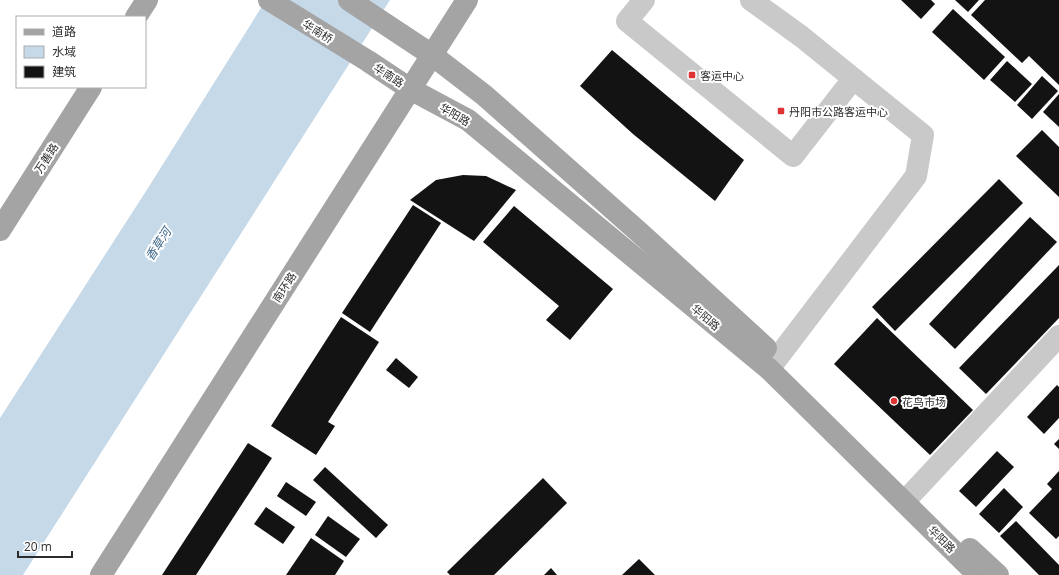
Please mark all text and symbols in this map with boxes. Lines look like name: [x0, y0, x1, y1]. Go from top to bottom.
legend: [16, 16, 146, 88]
street label: 华南桥: [300, 16, 336, 46]
text: 道路: [52, 23, 76, 40]
text: 水域: [52, 43, 76, 60]
street label: 华南路: [371, 60, 407, 90]
text: 建筑: [52, 63, 76, 80]
place label: 客运中心: [700, 68, 744, 83]
marker: 客运中心: [687, 70, 697, 80]
street label: 华阳路: [437, 99, 473, 129]
place label: 丹阳市公路客运中心: [789, 104, 888, 119]
marker: 丹阳市公路客运中心: [776, 106, 786, 116]
street label: 万善路: [31, 140, 61, 176]
water label: 香草河: [141, 223, 176, 264]
street label: 南环路: [269, 269, 299, 305]
street label: 华阳路: [689, 301, 723, 333]
place label: 花鸟市场: [902, 394, 946, 409]
marker: 花鸟市场: [889, 396, 899, 406]
street label: 华阳路: [925, 522, 959, 556]
scale bar: [18, 533, 72, 559]
text: 20 m: [24, 538, 52, 555]

